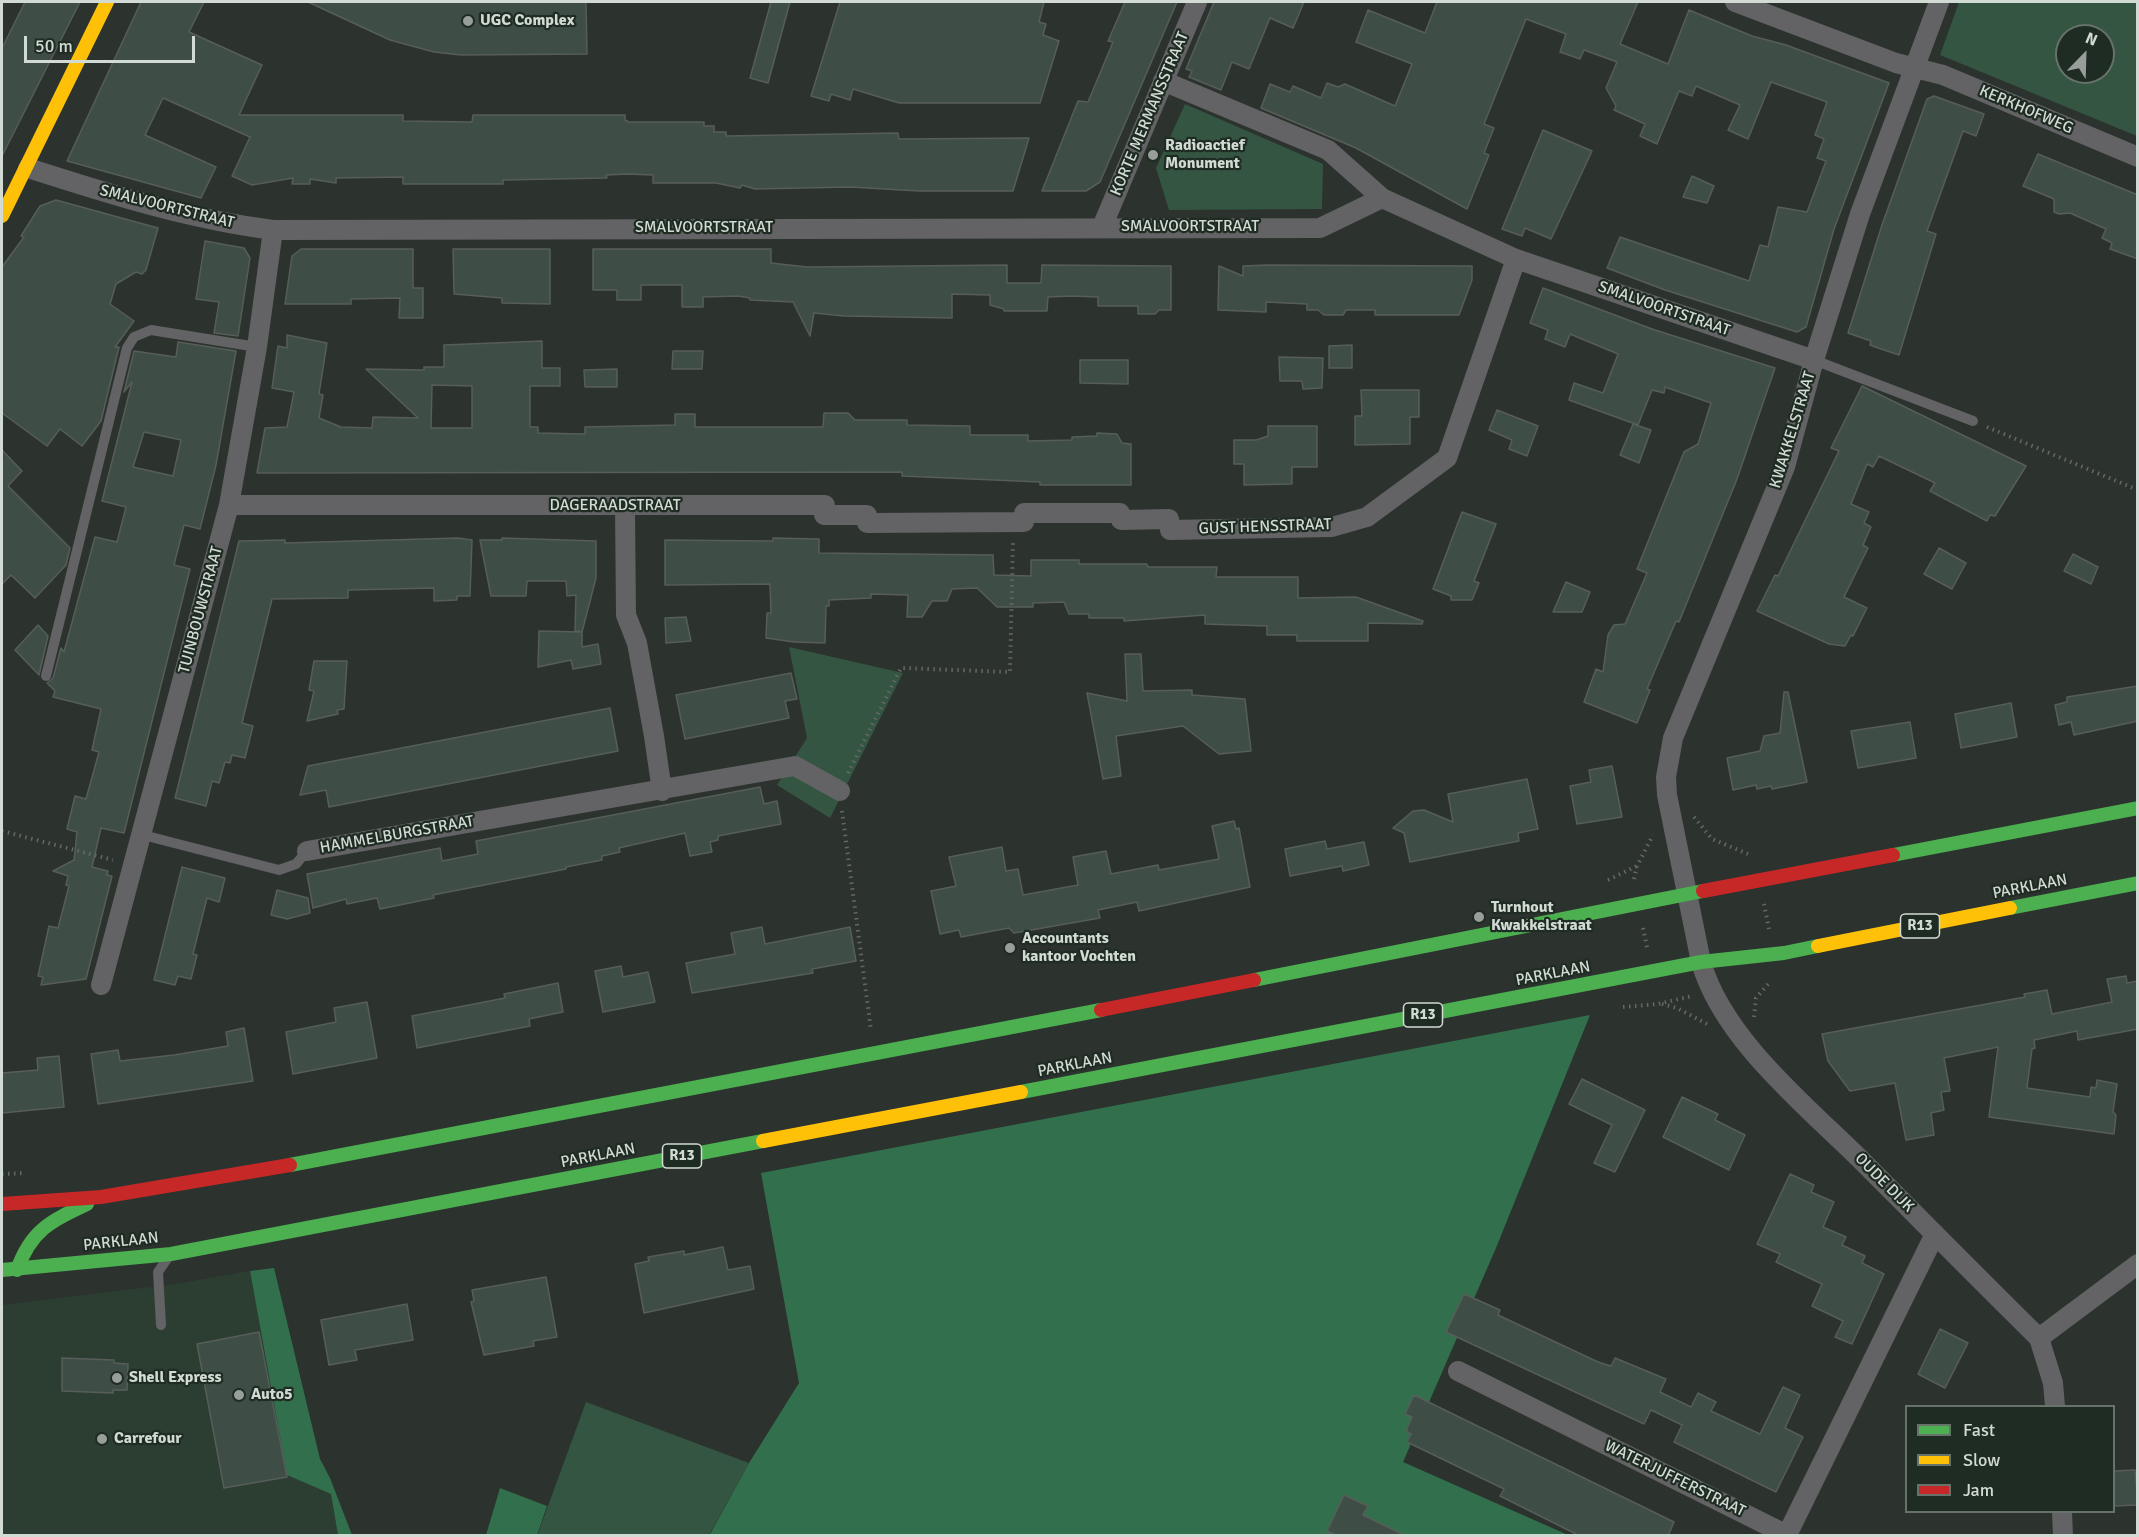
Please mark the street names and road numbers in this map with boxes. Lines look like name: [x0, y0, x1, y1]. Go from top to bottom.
street label: KORTE MERMANSSTRAAT: [1107, 29, 1193, 199]
street label: KERKHOFWEG: [1976, 82, 2076, 138]
street label: SMALVOORTSTRAAT: [98, 181, 236, 233]
street label: SMALVOORTSTRAAT: [1121, 217, 1259, 237]
street label: SMALVOORTSTRAAT: [635, 218, 773, 238]
street label: SMALVOORTSTRAAT: [1596, 277, 1732, 341]
street label: KWAKKELSTRAAT: [1766, 369, 1820, 491]
street label: DAGERAADSTRAAT: [549, 496, 681, 516]
street label: GUST HENSSTRAAT: [1198, 515, 1332, 539]
street label: TUINBOUWSTRAAT: [175, 544, 227, 676]
street label: HAMMELBURGSTRAAT: [318, 812, 476, 858]
street label: PARKLAAN: [1991, 870, 2069, 904]
road number: R13: [1900, 914, 1940, 938]
street label: PARKLAAN: [1514, 957, 1592, 991]
road number: R13: [1404, 1003, 1442, 1027]
street label: PARKLAAN: [1036, 1048, 1114, 1082]
street label: PARKLAAN: [559, 1139, 637, 1173]
road number: R13: [662, 1144, 702, 1168]
street label: OUDE DIJK: [1850, 1149, 1918, 1217]
street label: PARKLAAN: [82, 1228, 160, 1256]
street label: WATERJUFFERSTRAAT: [1602, 1437, 1748, 1521]

